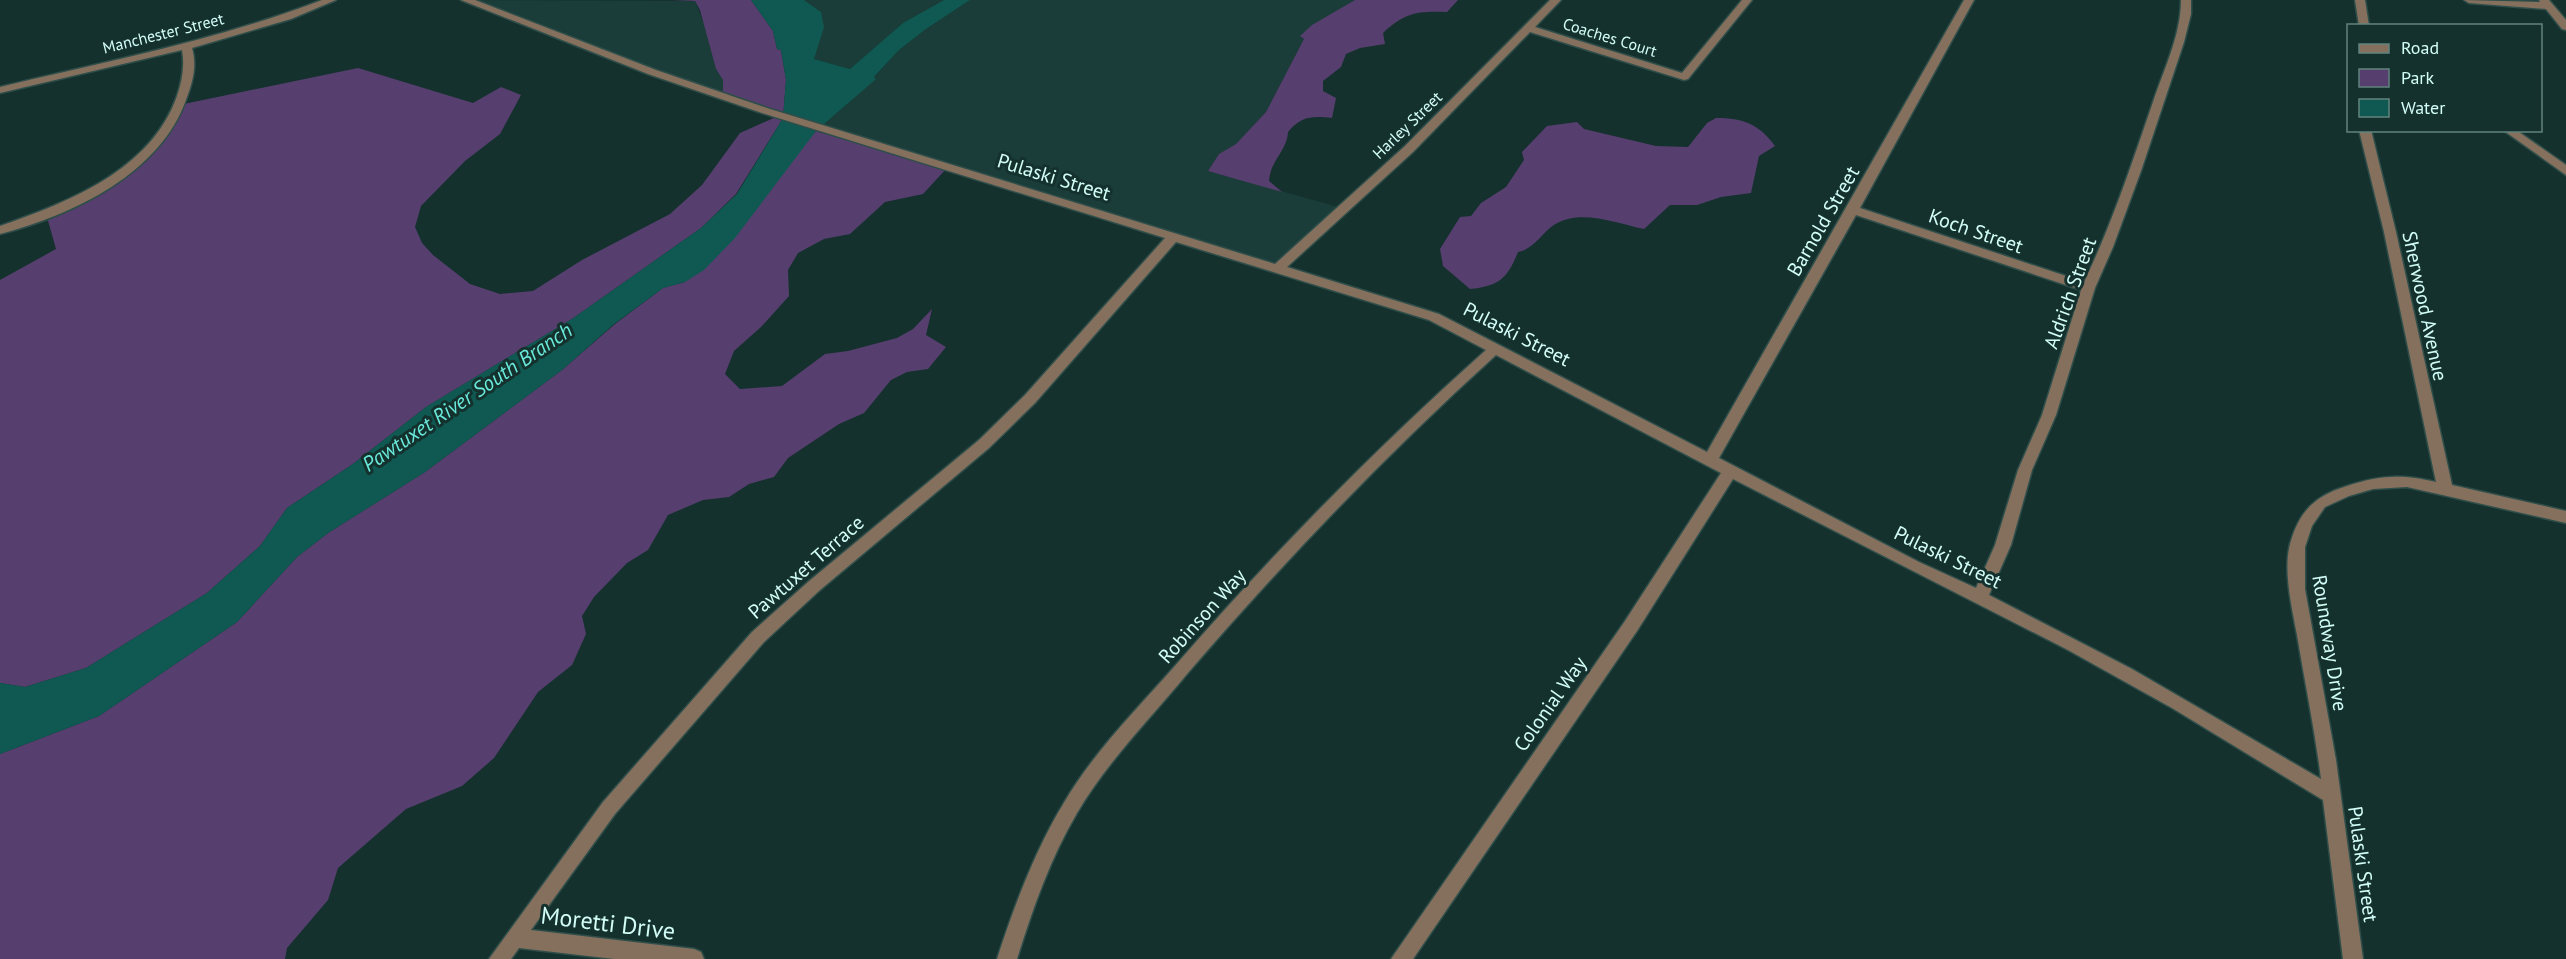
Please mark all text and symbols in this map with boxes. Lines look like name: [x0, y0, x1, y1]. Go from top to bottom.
street label: Manchester Street: [100, 8, 226, 58]
street label: Coaches Court: [1561, 13, 1660, 61]
legend: [2347, 24, 2542, 132]
text: Road: [2401, 36, 2439, 59]
text: Park: [2401, 66, 2434, 89]
street label: Harley Street: [1368, 87, 1446, 163]
text: Water: [2401, 96, 2445, 119]
street label: Pulaski Street: [994, 147, 1114, 207]
street label: Barnold Street: [1781, 161, 1865, 281]
street label: Koch Street: [1925, 203, 2027, 259]
street label: Sherwood Avenue: [2396, 229, 2454, 383]
street label: Aldrich Street: [2038, 233, 2102, 352]
street label: Pulaski Street: [1459, 296, 1575, 372]
water label: Pawtuxet River South Branch: [357, 317, 577, 477]
street label: Pawtuxet Terrace: [743, 510, 869, 624]
street label: Pulaski Street: [1890, 520, 2006, 594]
street label: Robinson Way: [1153, 563, 1252, 669]
street label: Roundway Drive: [2306, 573, 2354, 713]
street label: Colonial Way: [1508, 651, 1593, 757]
street label: Pulaski Street: [2342, 804, 2384, 924]
street label: Moretti Drive: [539, 899, 677, 947]

